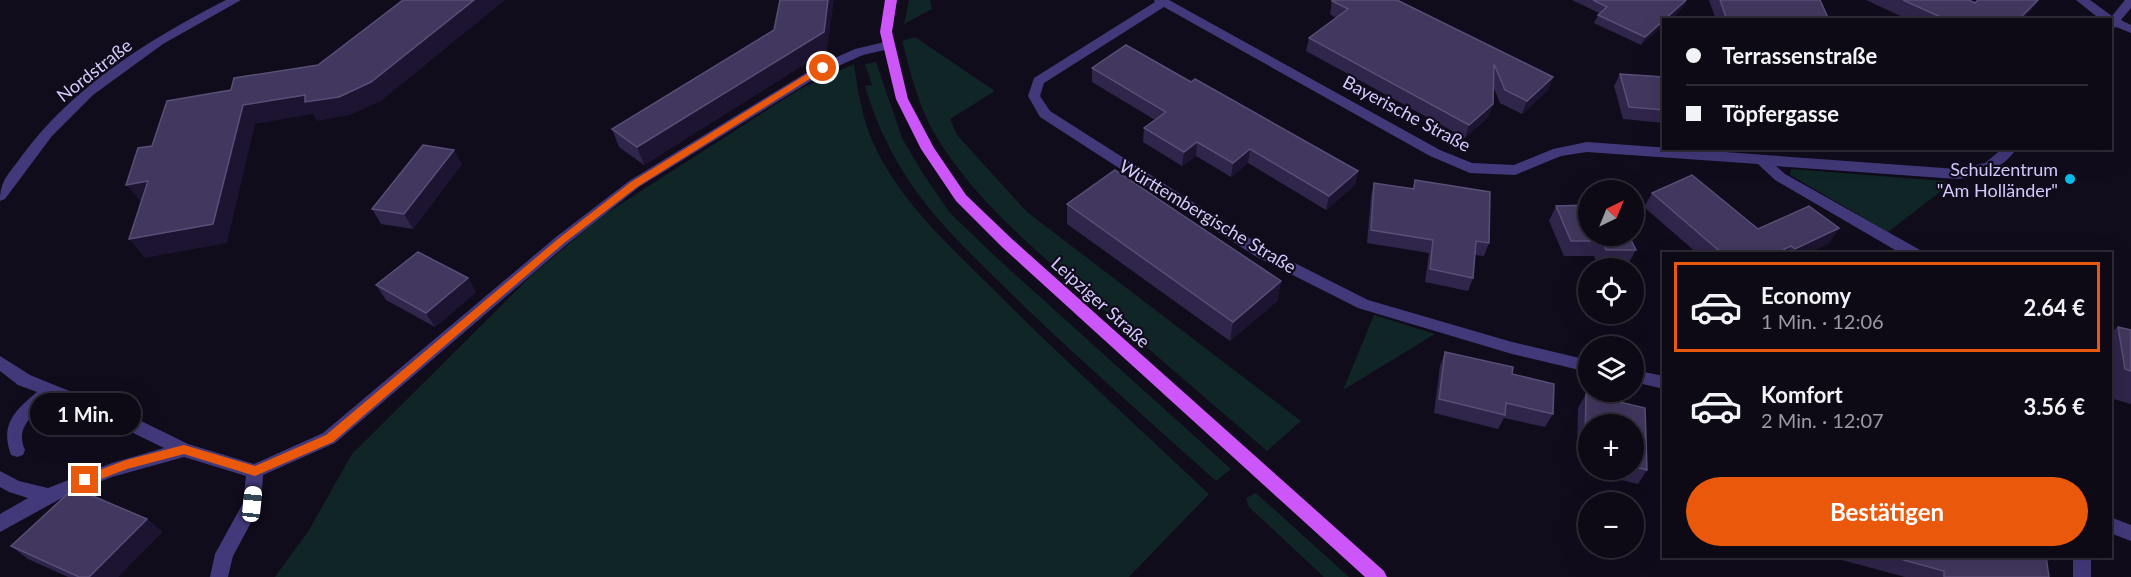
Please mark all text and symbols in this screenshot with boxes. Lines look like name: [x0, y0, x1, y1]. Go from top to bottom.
street label: Nordstraße: [52, 34, 136, 106]
text: Terrassenstraße: [1722, 42, 1877, 69]
route start: [809, 54, 836, 81]
street label: Bayerische Straße: [1339, 70, 1475, 156]
text: Töpfergasse: [1722, 100, 1839, 127]
street label: Württembergische Straße: [1116, 154, 1300, 278]
place label: Schulzentrum "Am Holländer": [1937, 158, 2058, 201]
marker: Schulzentrum "Am Holländer": [2063, 172, 2077, 186]
north arrow: [1578, 180, 1644, 246]
map controls: [1578, 180, 1644, 558]
street label: Leipziger Straße: [1047, 252, 1155, 352]
button: locate: [1578, 258, 1644, 324]
icon: car: [1689, 280, 1743, 334]
text: Economy: [1761, 282, 1851, 309]
text: 2.64 €: [2023, 294, 2085, 321]
text: 1 Min. · 12:06: [1761, 309, 1884, 333]
button: layers: [1578, 336, 1644, 402]
icon: car: [1689, 379, 1743, 433]
text: Komfort: [1761, 381, 1843, 408]
callout: 1 Min.: [29, 393, 140, 435]
text: 3.56 €: [2023, 393, 2085, 420]
text: 1 Min.: [57, 402, 114, 426]
text: 2 Min. · 12:07: [1761, 408, 1884, 432]
button: +: [1578, 414, 1644, 480]
route end: [71, 466, 98, 493]
button: Bestätigen: [1686, 477, 2088, 546]
car: [241, 485, 263, 523]
button: −: [1578, 492, 1644, 558]

